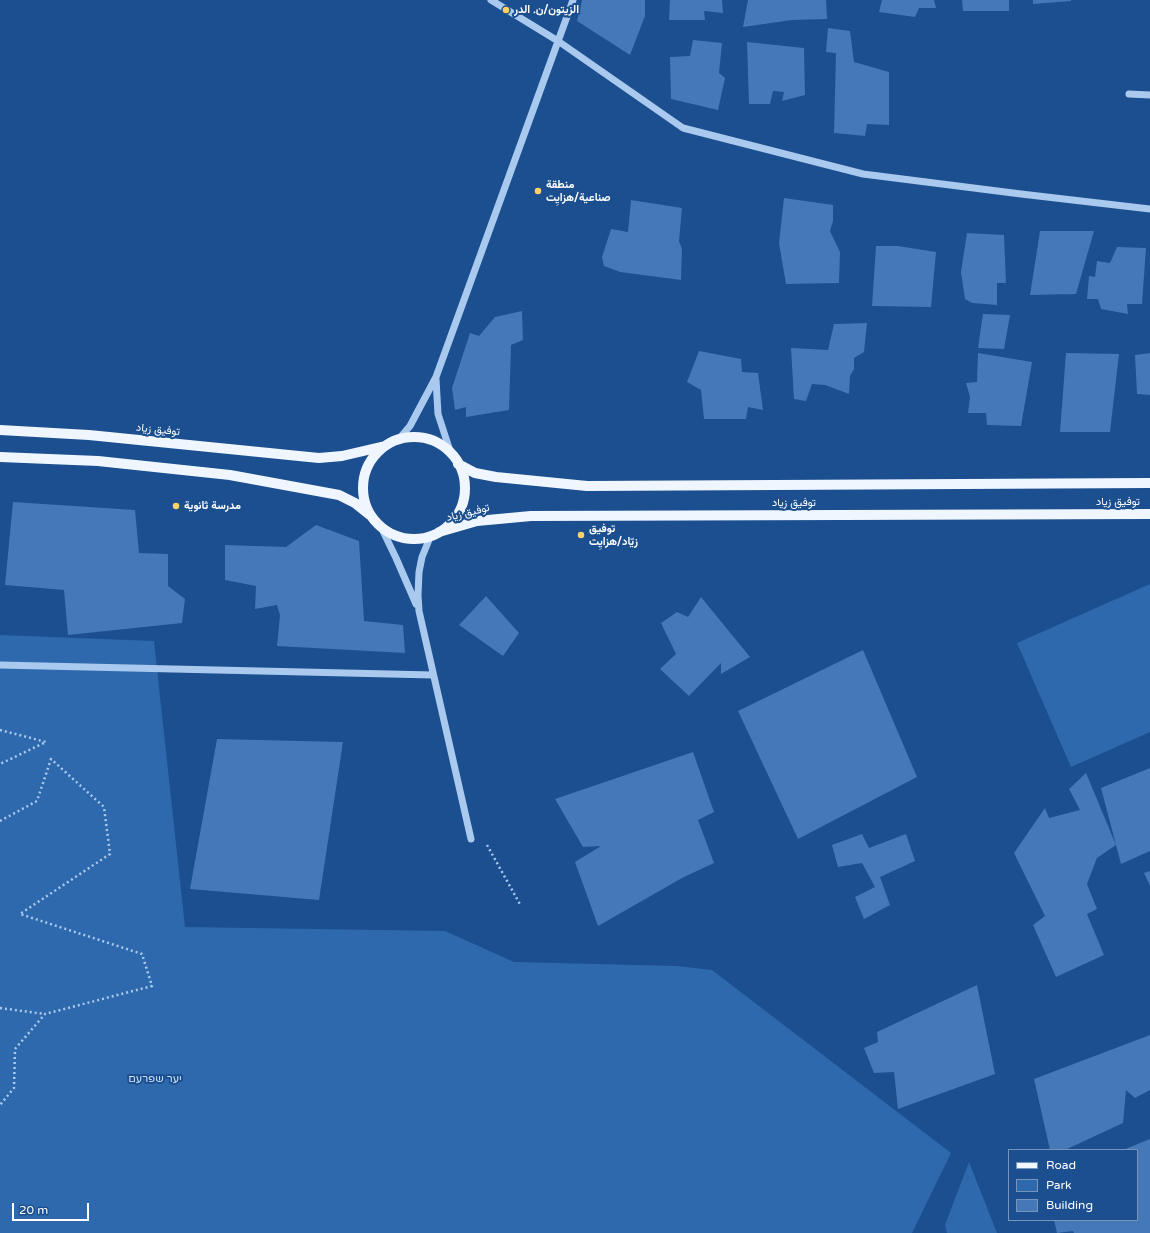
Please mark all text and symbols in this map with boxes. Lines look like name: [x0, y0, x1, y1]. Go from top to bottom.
place label: الزيتون/ن. الدر: [514, 3, 579, 17]
marker: الزيتون/ن. الدر: [501, 5, 511, 15]
place label: منطقة صناعية/هزايِت: [546, 178, 611, 204]
marker: منطقة صناعية/هزايِت: [533, 186, 543, 196]
street label: توفيق زياد: [135, 421, 181, 439]
street label: توفيق زياد: [1096, 495, 1140, 509]
street label: توفيق زياد: [772, 496, 816, 510]
place label: مدرسة ثانوية: [184, 499, 241, 513]
marker: مدرسة ثانوية: [171, 501, 181, 511]
street label: توفيق زياد: [445, 501, 491, 525]
place label: توفيق زيّاد/هزايِت: [589, 522, 638, 548]
marker: توفيق زيّاد/هزايِت: [576, 530, 586, 540]
park label: יער שפרעם: [128, 1072, 182, 1086]
legend: [1008, 1149, 1138, 1221]
text: Road: [1046, 1158, 1076, 1172]
text: Park: [1046, 1178, 1072, 1192]
scale bar: [14, 1195, 91, 1221]
text: Building: [1046, 1198, 1093, 1212]
text: 20 m: [19, 1203, 48, 1217]

